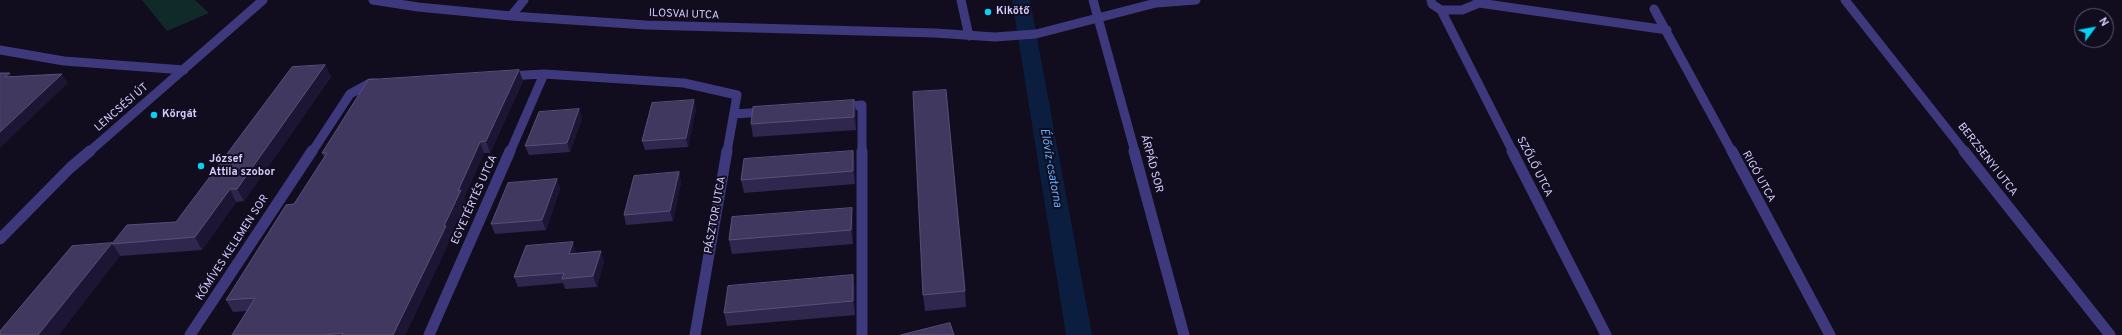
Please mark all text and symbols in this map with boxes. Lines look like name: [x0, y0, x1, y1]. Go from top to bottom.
place label: Kikötő: [996, 5, 1029, 19]
street label: ILOSVAI UTCA: [649, 7, 719, 23]
marker: Kikötő: [983, 7, 993, 17]
north arrow: [2074, 8, 2114, 48]
text: N: [2095, 15, 2111, 29]
street label: LENCSÉSI ÚT: [92, 81, 152, 135]
place label: Körgát: [162, 108, 197, 122]
marker: Körgát: [149, 110, 159, 120]
street label: BERZSENYI UTCA: [1954, 121, 2020, 199]
water label: Élővíz-csatorna: [1036, 127, 1064, 209]
street label: ÁRPÁD SOR: [1137, 134, 1165, 194]
street label: SZŐLŐ UTCA: [1513, 135, 1555, 199]
street label: RIGÓ UTCA: [1739, 149, 1777, 205]
place label: József Attila szobor: [209, 153, 275, 179]
street label: EGYETÉRTÉS UTCA: [449, 153, 501, 247]
marker: József Attila szobor: [196, 161, 206, 171]
street label: PÁSZTOR UTCA: [703, 175, 729, 255]
street label: KŐMÍVES KELEMEN SOR: [194, 193, 272, 303]

